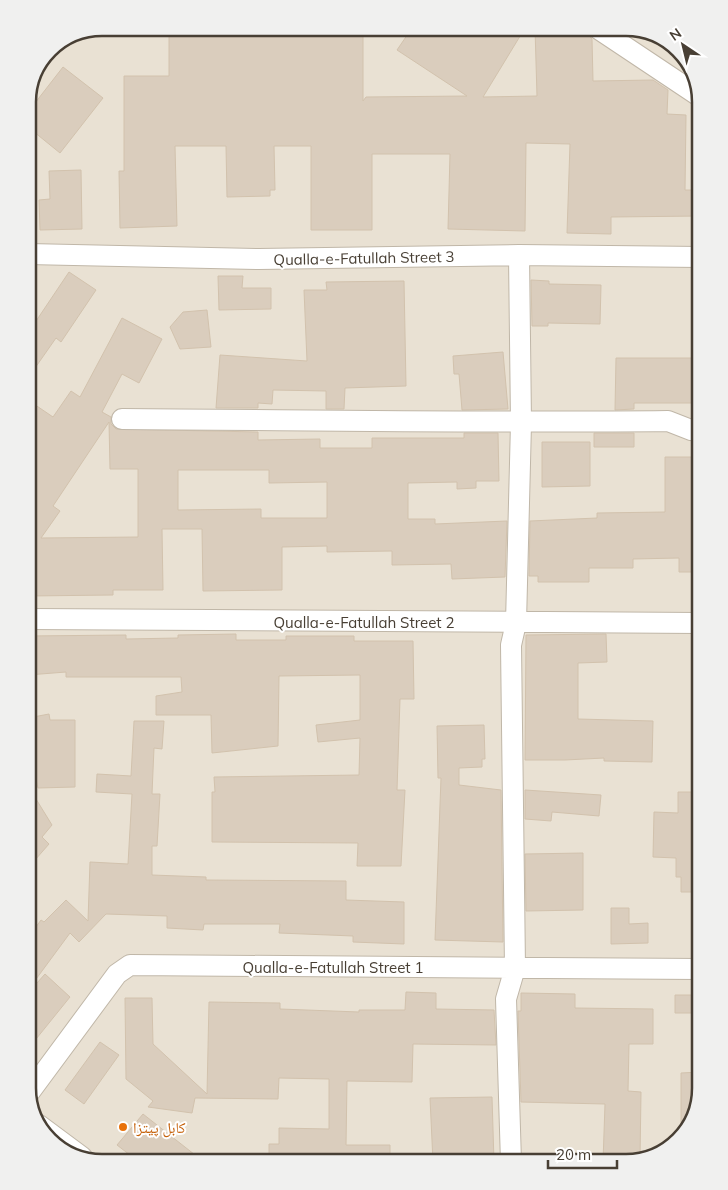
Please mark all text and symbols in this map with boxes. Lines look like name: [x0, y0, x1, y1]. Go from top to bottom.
north arrow: [658, 20, 708, 70]
text: N: [666, 24, 685, 45]
street label: Qualla-e-Fatullah Street 3: [273, 247, 455, 269]
street label: Qualla-e-Fatullah Street 2: [273, 613, 455, 632]
street label: Qualla-e-Fatullah Street 1: [242, 958, 424, 977]
place label: کابل پیتزا: [133, 1118, 186, 1138]
marker: کابل پیتزا: [117, 1121, 129, 1133]
scale bar: [548, 1138, 617, 1170]
text: 20 m: [556, 1145, 591, 1164]

